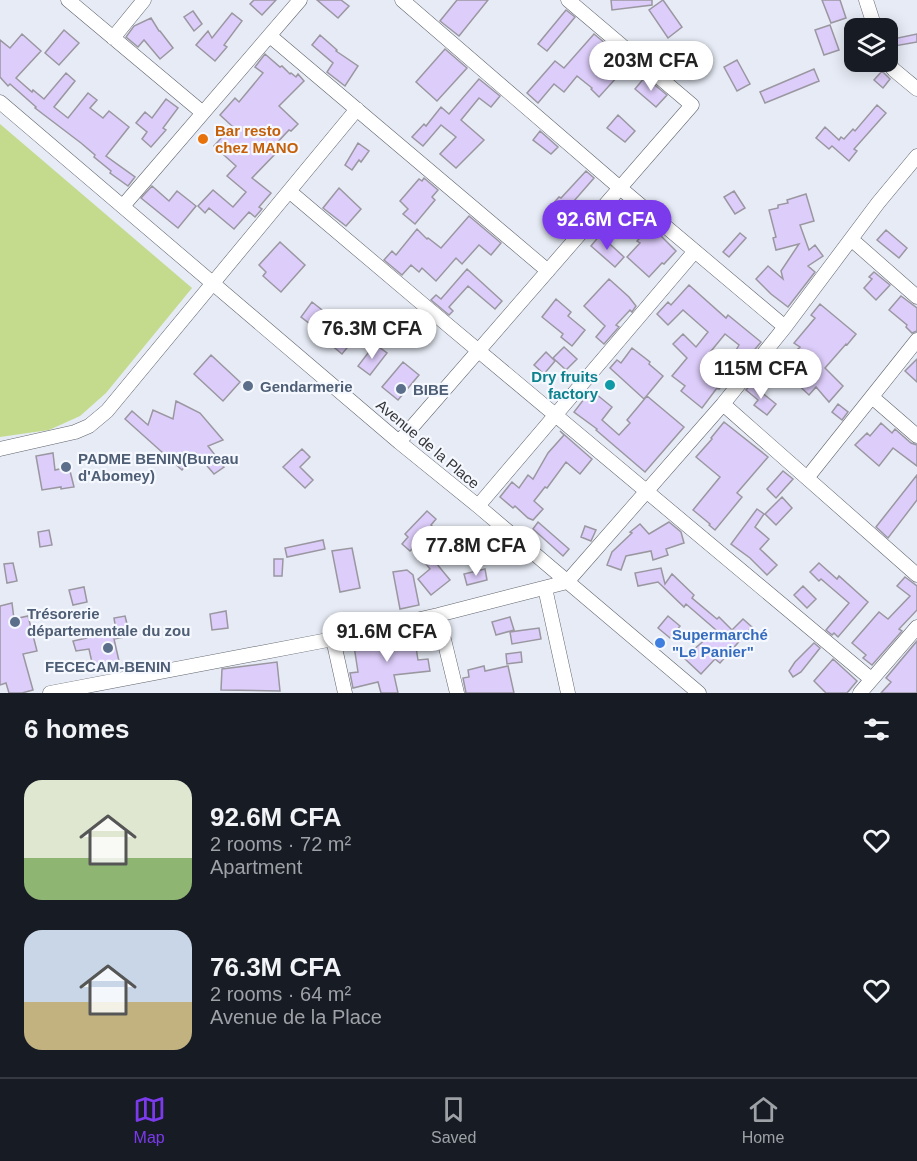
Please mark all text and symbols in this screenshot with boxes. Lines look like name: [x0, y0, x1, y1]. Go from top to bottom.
map controls: [844, 18, 898, 72]
button: layers: [844, 18, 898, 72]
pin: 203M CFA: [589, 41, 713, 92]
text: 203M CFA: [603, 49, 699, 71]
place label: Bar resto chez MANO: [215, 122, 299, 156]
marker: Bar resto chez MANO: [196, 132, 210, 146]
pin: 92.6M CFA: [538, 200, 676, 251]
text: 92.6M CFA: [556, 208, 658, 230]
pin: 76.3M CFA: [303, 309, 441, 360]
text: 76.3M CFA: [321, 317, 423, 339]
pin: 115M CFA: [699, 349, 823, 400]
text: 115M CFA: [714, 357, 808, 379]
place label: Dry fruits factory: [531, 368, 599, 402]
place label: Gendarmerie: [260, 378, 353, 395]
marker: Dry fruits factory: [603, 378, 617, 392]
marker: Gendarmerie: [241, 379, 255, 393]
place label: BIBE: [413, 381, 449, 398]
marker: BIBE: [394, 382, 408, 396]
street label: Avenue de la Place: [373, 396, 483, 492]
place label: PADME BENIN(Bureau d'Abomey): [78, 450, 239, 484]
marker: PADME BENIN(Bureau d'Abomey): [59, 460, 73, 474]
pin: 77.8M CFA: [407, 526, 545, 577]
text: 77.8M CFA: [425, 534, 527, 556]
place label: Trésorerie départementale du zou: [27, 605, 190, 639]
pin: 91.6M CFA: [318, 612, 456, 663]
marker: Trésorerie départementale du zou: [8, 615, 22, 629]
text: 91.6M CFA: [336, 620, 438, 642]
place label: Supermarché "Le Panier": [672, 626, 768, 660]
marker: Supermarché "Le Panier": [653, 636, 667, 650]
marker: FECECAM-BENIN: [101, 641, 115, 655]
place label: FECECAM-BENIN: [45, 658, 171, 675]
icon: filters: [860, 713, 893, 746]
text: 6 homes: [24, 714, 130, 744]
text: 92.6M CFA: [210, 802, 342, 832]
icon: home: [72, 804, 144, 876]
icon: heart: [860, 824, 893, 857]
text: 2 rooms · 72 m²: [210, 833, 351, 855]
text: Apartment: [210, 856, 302, 878]
text: 76.3M CFA: [210, 952, 342, 982]
icon: home: [72, 954, 144, 1026]
icon: heart: [860, 974, 893, 1007]
text: 2 rooms · 64 m²: [210, 983, 351, 1005]
text: Avenue de la Place: [210, 1006, 382, 1028]
tab: Map: [133, 1093, 166, 1147]
tab: Saved: [431, 1093, 476, 1147]
tab: Home: [742, 1093, 784, 1147]

